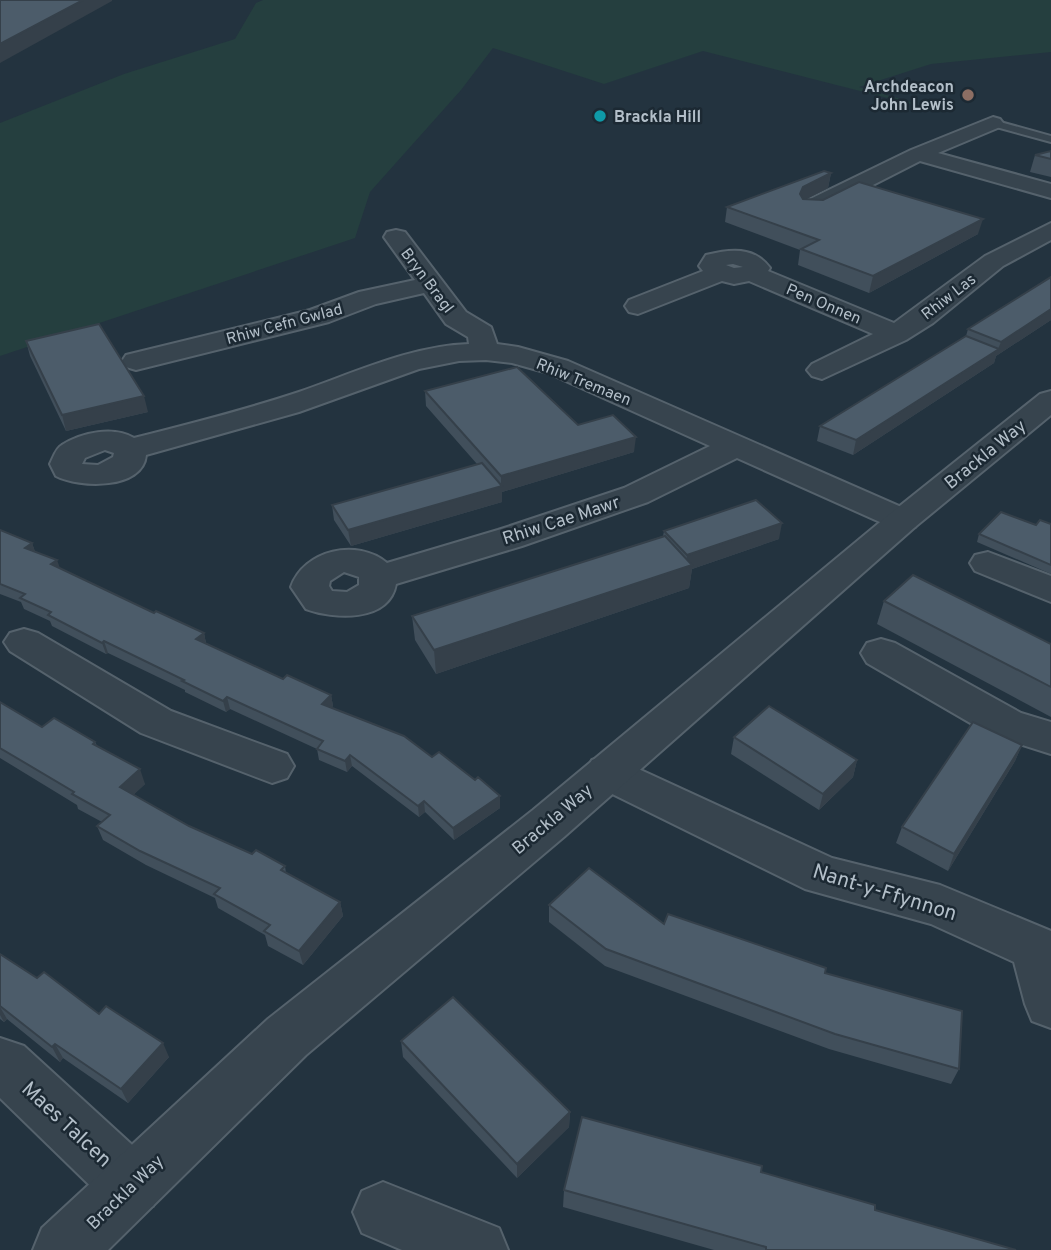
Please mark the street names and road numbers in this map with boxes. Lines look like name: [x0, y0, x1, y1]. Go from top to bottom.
street label: Bryn Bragl: [395, 245, 457, 318]
street label: Rhiw Las: [918, 270, 981, 325]
street label: Pen Onnen: [783, 280, 864, 330]
street label: Rhiw Cefn Gwlad: [224, 300, 345, 350]
street label: Rhiw Tremaen: [533, 355, 634, 411]
street label: Brackla Way: [940, 415, 1031, 495]
street label: Rhiw Cae Mawr: [500, 492, 623, 551]
street label: Brackla Way: [508, 780, 598, 861]
street label: Nant-y-Ffynnon: [809, 859, 960, 928]
street label: Maes Talcen: [15, 1076, 117, 1174]
street label: Brackla Way: [83, 1151, 169, 1236]

